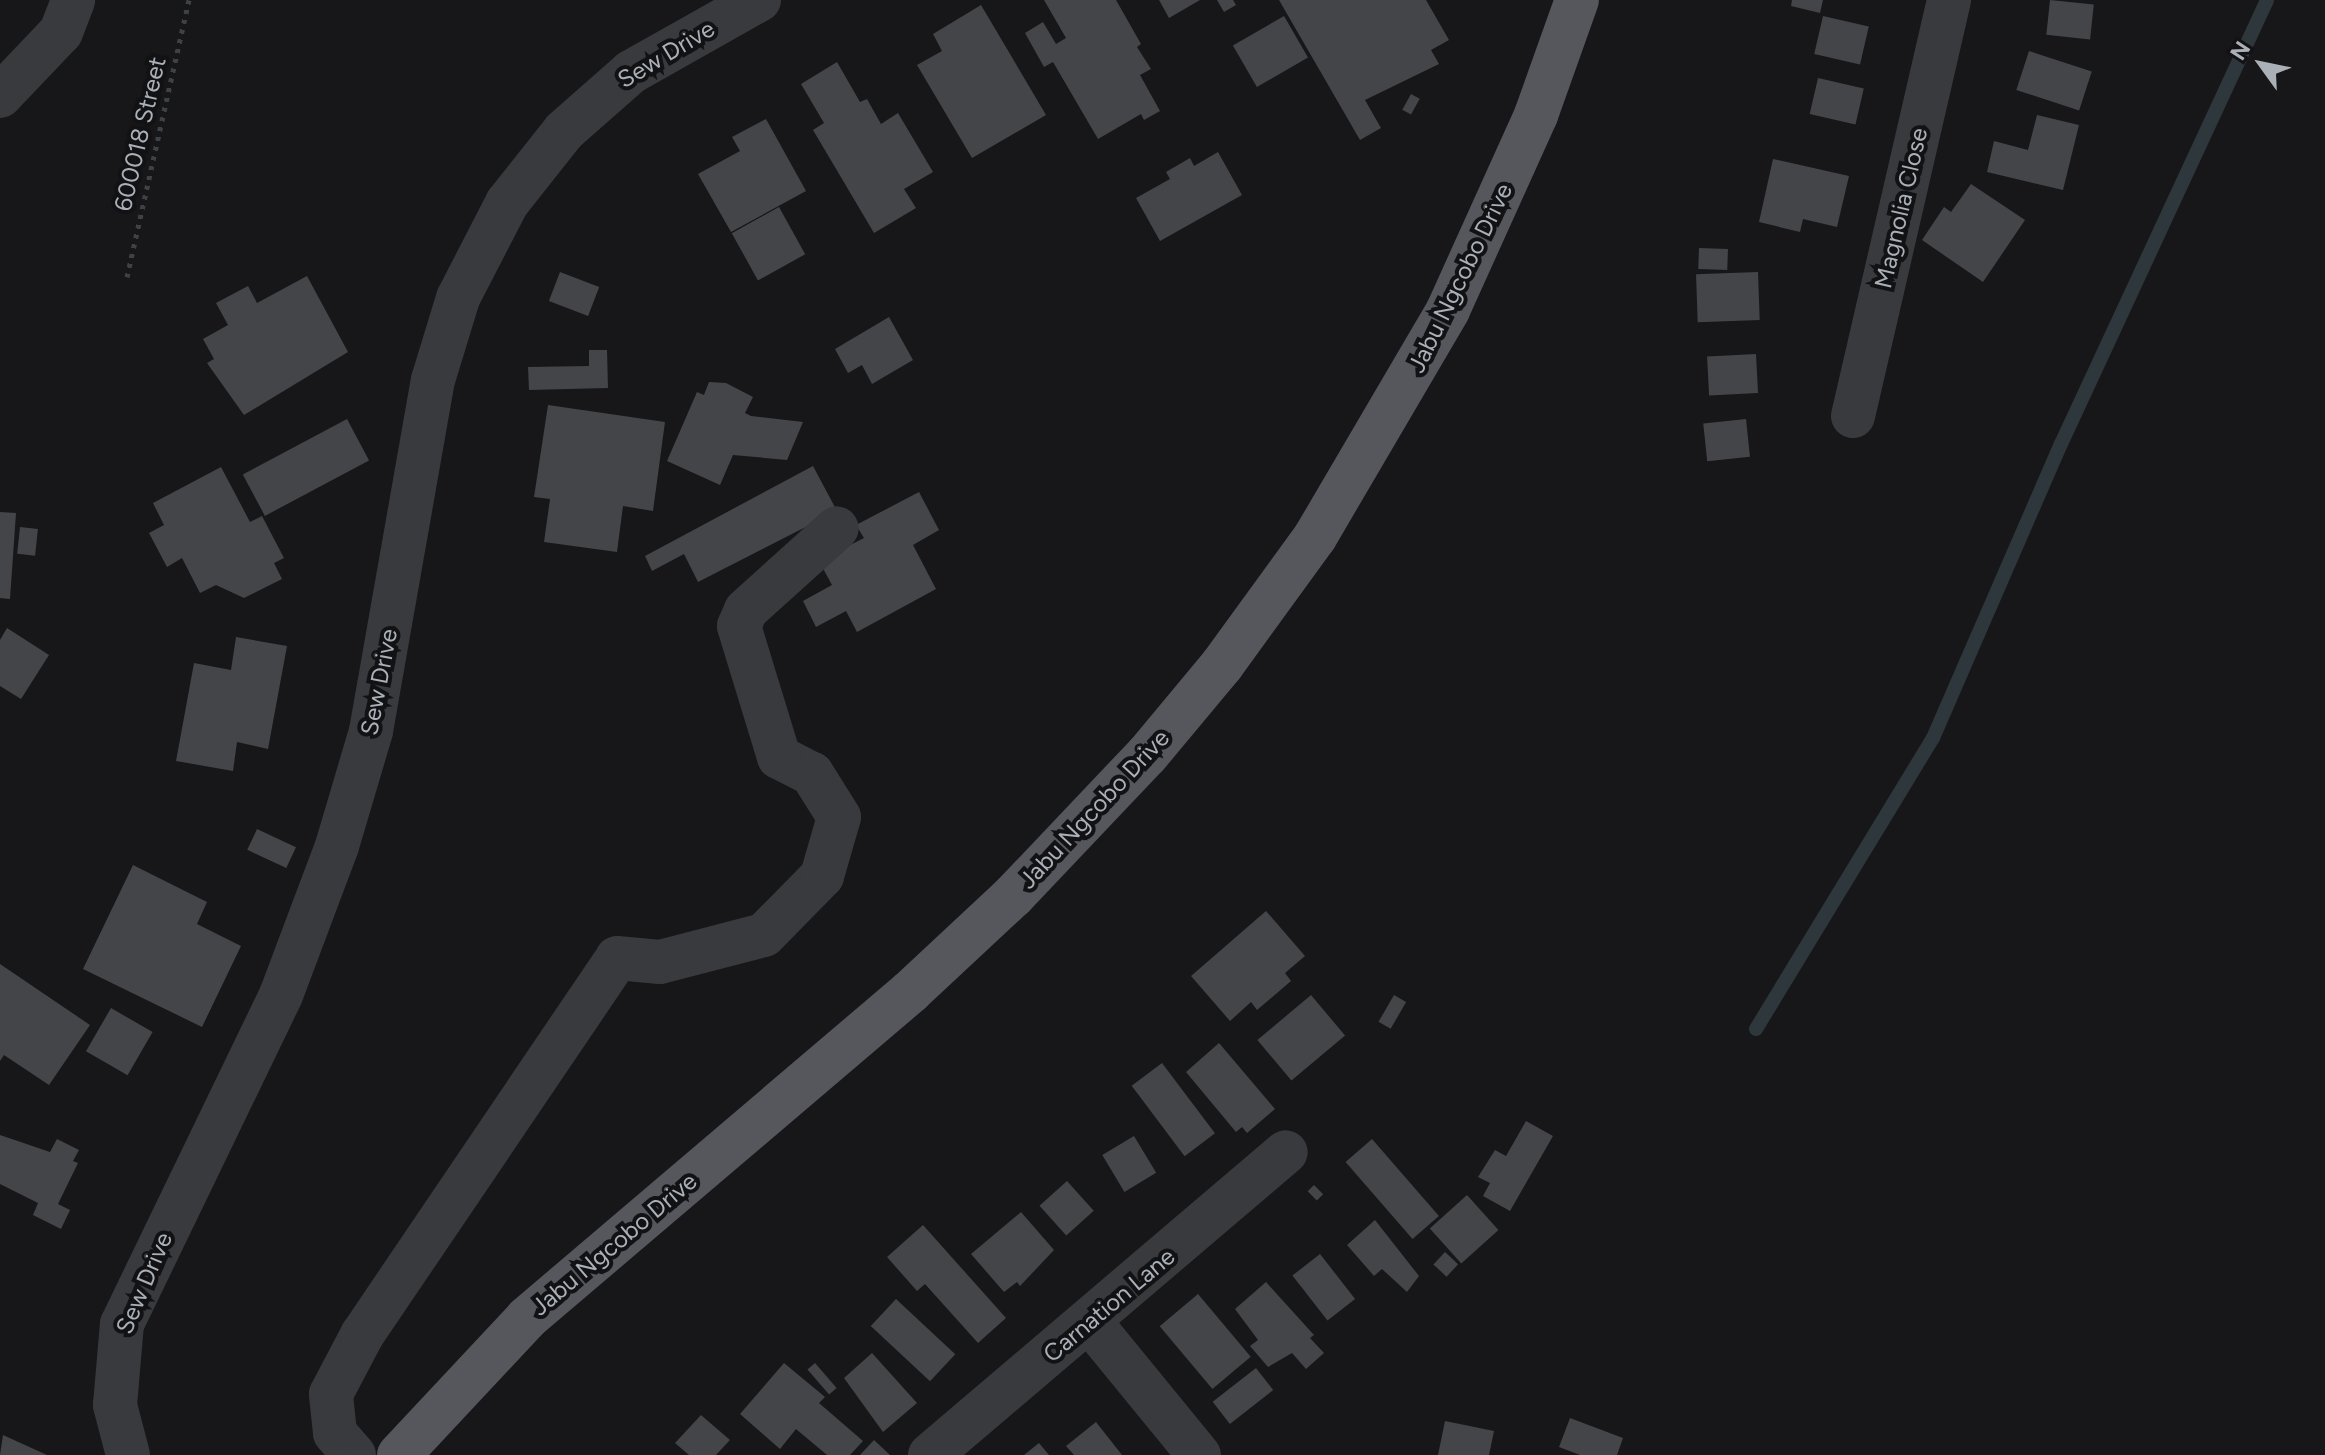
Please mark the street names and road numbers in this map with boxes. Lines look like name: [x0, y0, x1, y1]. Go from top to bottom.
street label: Sew Drive: [612, 14, 720, 94]
street label: 600018 Street: [108, 54, 172, 214]
street label: Magnolia Close: [1869, 125, 1933, 291]
street label: Jabu Ngcobo Drive: [1402, 179, 1518, 377]
street label: Sew Drive: [355, 626, 403, 738]
street label: Jabu Ngcobo Drive: [1013, 723, 1175, 895]
street label: Jabu Ngcobo Drive: [525, 1166, 703, 1322]
street label: Sew Drive: [110, 1228, 178, 1338]
street label: Carnation Lane: [1038, 1242, 1180, 1368]

